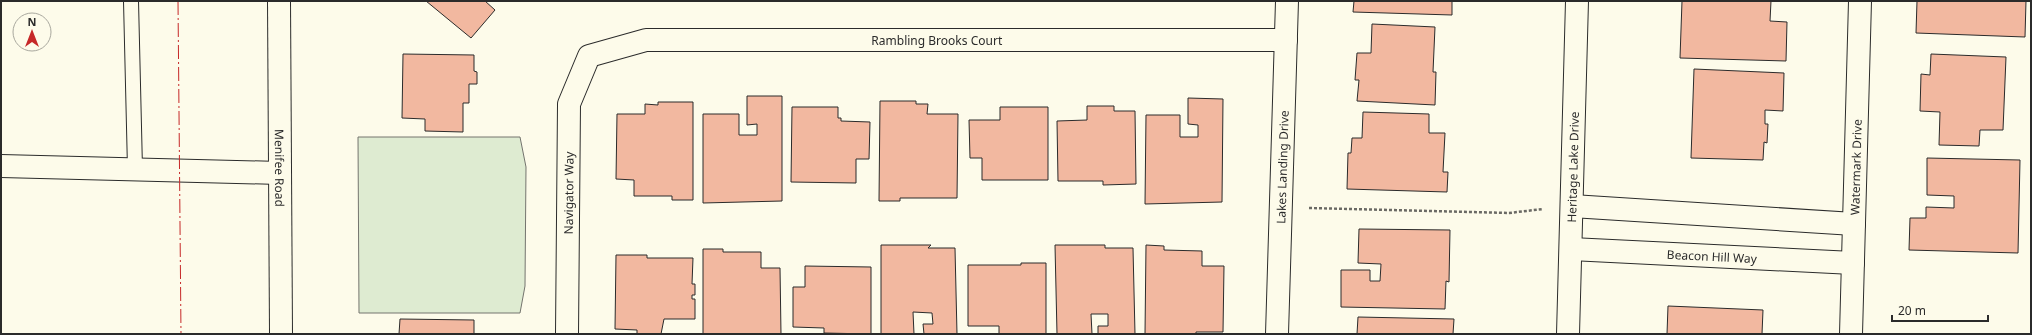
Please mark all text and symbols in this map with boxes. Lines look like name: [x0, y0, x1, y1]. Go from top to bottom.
north arrow: [12, 12, 52, 52]
text: N: [28, 14, 36, 29]
street label: Rambling Brooks Court: [871, 32, 1003, 49]
street label: Lakes Landing Drive: [1272, 110, 1292, 224]
street label: Heritage Lake Drive: [1563, 111, 1583, 223]
street label: Watermark Drive: [1846, 119, 1865, 215]
street label: Menifee Road: [271, 129, 289, 207]
street label: Navigator Way: [559, 151, 577, 234]
street label: Beacon Hill Way: [1666, 245, 1758, 267]
scale bar: [1892, 297, 1988, 323]
text: 20 m: [1898, 302, 1926, 319]

